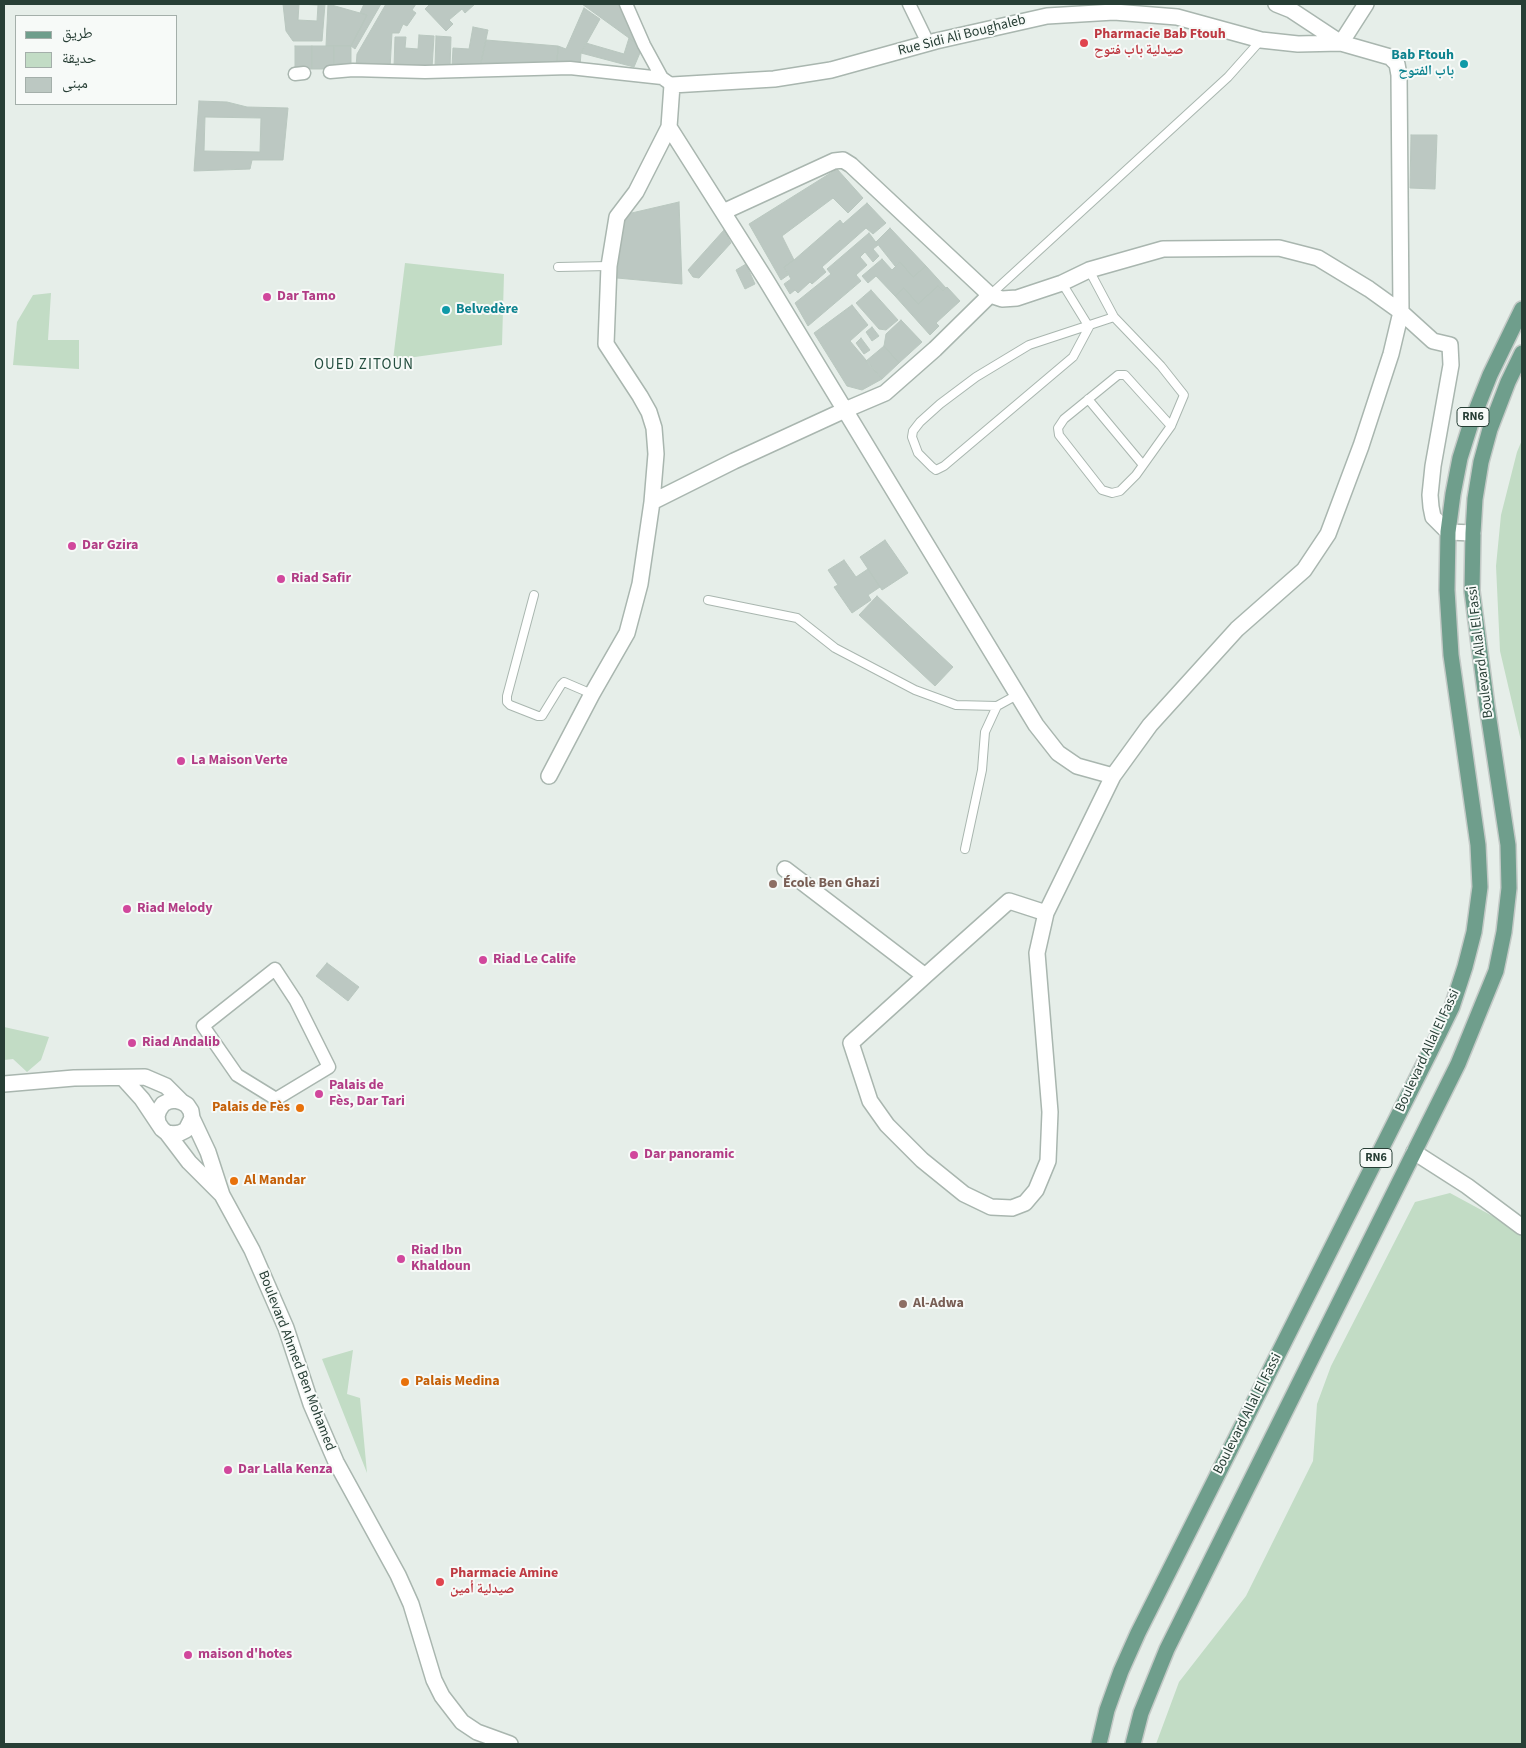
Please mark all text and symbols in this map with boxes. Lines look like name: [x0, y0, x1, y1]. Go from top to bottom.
street label: Rue Sidi Ali Boughaleb: [896, 12, 1028, 60]
legend: [15, 15, 178, 105]
text: طريق: [62, 23, 93, 44]
place label: Pharmacie Bab Ftouh صيدلية باب فتوح: [1094, 27, 1226, 59]
marker: Pharmacie Bab Ftouh صيدلية باب فتوح: [1078, 37, 1090, 49]
text: حديقة: [62, 48, 96, 69]
place label: Bab Ftouh باب الفتوح: [1391, 48, 1454, 80]
marker: Bab Ftouh باب الفتوح: [1458, 58, 1470, 70]
text: مبنى: [62, 73, 88, 94]
place label: Dar Tamo: [277, 289, 336, 305]
marker: Dar Tamo: [261, 291, 273, 303]
place label: Belvedère: [456, 302, 518, 318]
marker: Belvedère: [440, 304, 452, 316]
district label: OUED ZITOUN: [313, 357, 415, 375]
road number: RN6: [1457, 408, 1489, 427]
place label: Dar Gzira: [82, 538, 138, 554]
marker: Dar Gzira: [66, 540, 78, 552]
place label: Riad Safir: [291, 571, 351, 587]
marker: Riad Safir: [275, 573, 287, 585]
street label: Boulevard Allal El Fassi: [1465, 585, 1497, 719]
place label: La Maison Verte: [191, 753, 288, 769]
marker: La Maison Verte: [175, 755, 187, 767]
place label: École Ben Ghazi: [783, 876, 880, 892]
marker: École Ben Ghazi: [767, 878, 779, 890]
place label: Riad Melody: [137, 901, 213, 917]
marker: Riad Melody: [121, 903, 133, 915]
place label: Riad Le Calife: [493, 952, 576, 968]
marker: Riad Le Calife: [477, 954, 489, 966]
street label: Boulevard Allal El Fassi: [1392, 987, 1464, 1115]
place label: Riad Andalib: [142, 1035, 220, 1051]
marker: Riad Andalib: [126, 1037, 138, 1049]
place label: Palais de Fès, Dar Tari: [329, 1078, 405, 1110]
marker: Palais de Fès, Dar Tari: [313, 1088, 325, 1100]
place label: Palais de Fès: [212, 1100, 290, 1116]
marker: Palais de Fès: [294, 1102, 306, 1114]
place label: Dar panoramic: [644, 1147, 735, 1163]
road number: RN6: [1360, 1148, 1392, 1168]
marker: Dar panoramic: [628, 1149, 640, 1161]
place label: Al Mandar: [244, 1173, 306, 1189]
marker: Al Mandar: [228, 1175, 240, 1187]
place label: Riad Ibn Khaldoun: [411, 1243, 471, 1276]
marker: Riad Ibn Khaldoun: [395, 1253, 407, 1265]
street label: Boulevard Ahmed Ben Mohamed: [254, 1269, 338, 1453]
place label: Al-Adwa: [913, 1296, 964, 1312]
marker: Al-Adwa: [897, 1298, 909, 1310]
street label: Boulevard Allal El Fassi: [1210, 1351, 1286, 1477]
place label: Palais Medina: [415, 1374, 500, 1390]
marker: Palais Medina: [399, 1376, 411, 1388]
place label: Dar Lalla Kenza: [238, 1462, 333, 1478]
marker: Dar Lalla Kenza: [222, 1464, 234, 1476]
place label: Pharmacie Amine صيدلية أمين: [450, 1566, 558, 1598]
marker: Pharmacie Amine صيدلية أمين: [434, 1576, 446, 1588]
place label: maison d'hotes: [198, 1647, 292, 1663]
marker: maison d'hotes: [182, 1649, 194, 1661]

